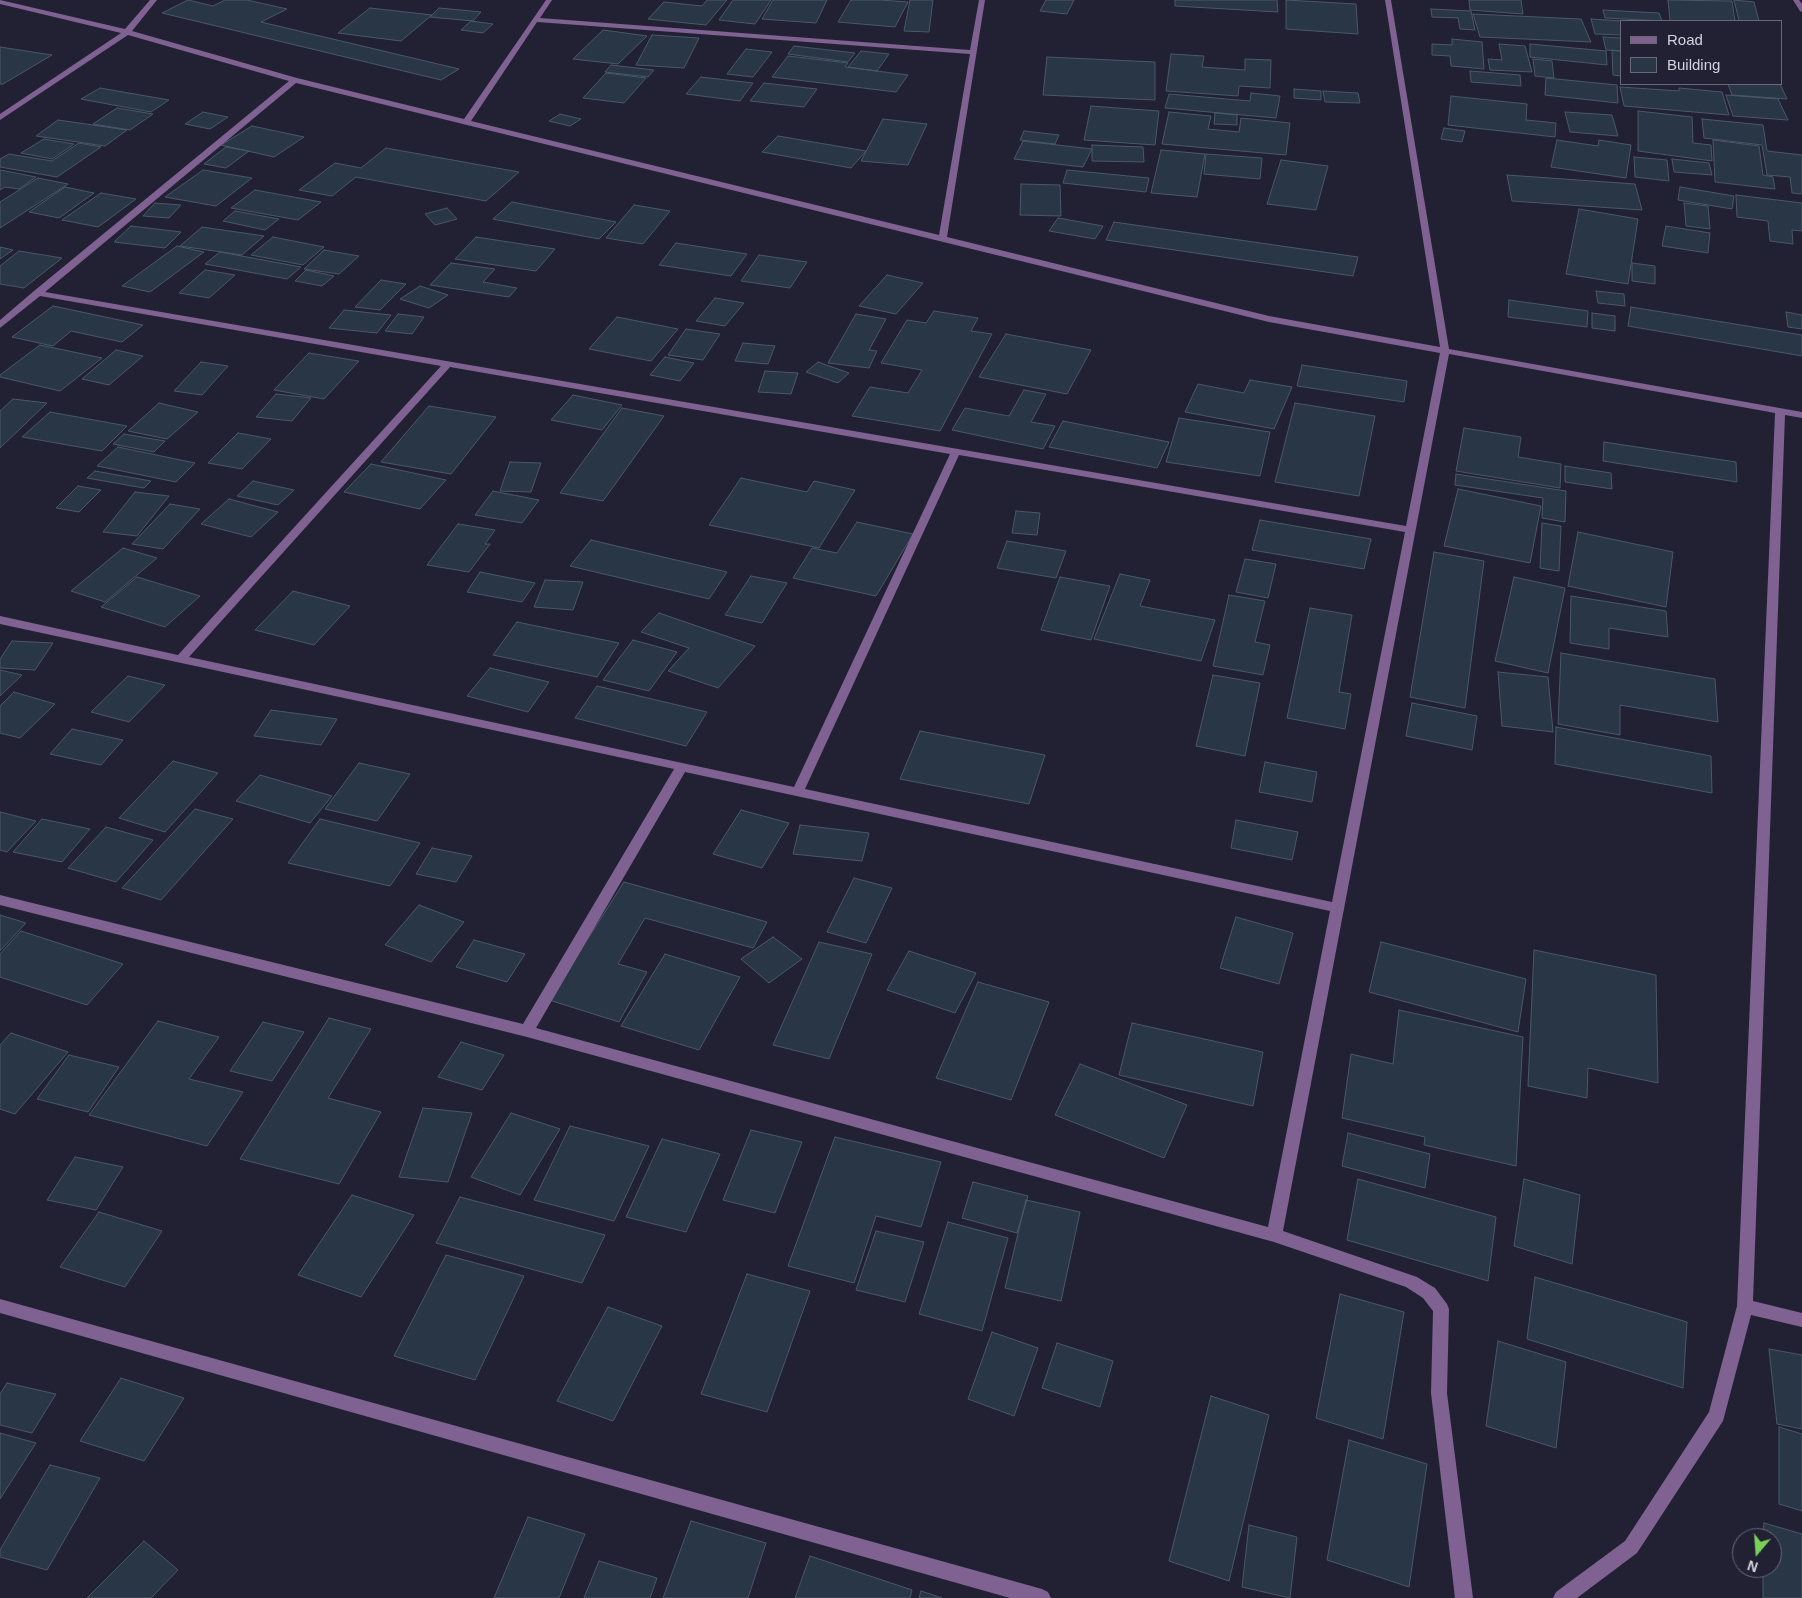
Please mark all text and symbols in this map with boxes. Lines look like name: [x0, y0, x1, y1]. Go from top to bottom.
legend: [1620, 20, 1782, 85]
text: Road: [1667, 31, 1703, 48]
text: Building: [1667, 56, 1720, 73]
north arrow: [1732, 1528, 1782, 1578]
text: N: [1745, 1557, 1760, 1575]

